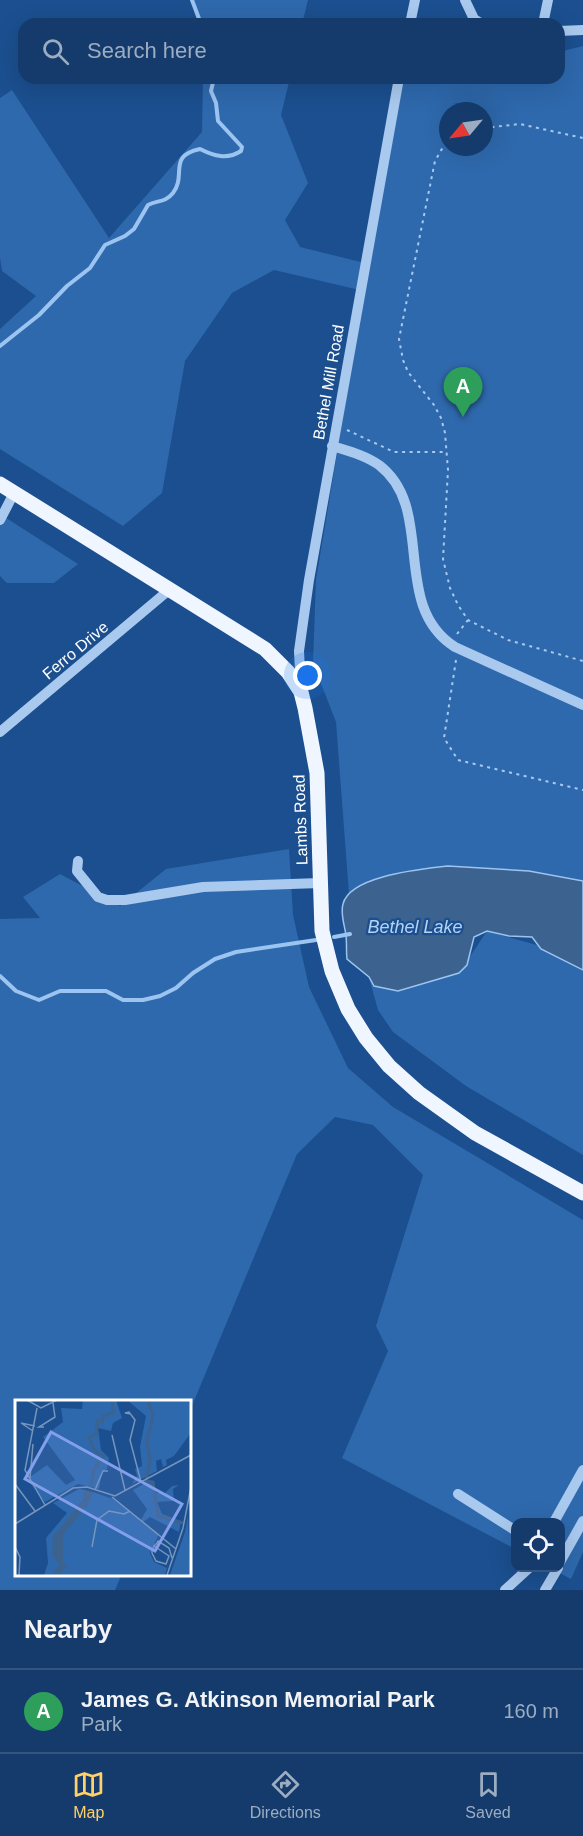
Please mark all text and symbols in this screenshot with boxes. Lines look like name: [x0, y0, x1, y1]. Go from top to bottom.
search box: [18, 18, 565, 84]
icon: search: [39, 35, 72, 68]
text: Search here: [87, 38, 207, 63]
north arrow: [439, 102, 493, 156]
street label: Bethel Mill Road: [310, 323, 347, 441]
pin: A: [444, 368, 482, 417]
street label: Ferro Drive: [39, 618, 112, 683]
your location: [293, 661, 322, 690]
street label: Lambs Road: [290, 774, 311, 866]
water label: Bethel Lake: [367, 917, 463, 937]
inset map: [15, 1400, 190, 1575]
map controls: [511, 1518, 565, 1572]
button: locate: [511, 1518, 565, 1572]
text: Nearby: [24, 1614, 112, 1644]
text: James G. Atkinson Memorial Park: [81, 1687, 435, 1712]
text: A: [36, 1700, 51, 1722]
text: 160 m: [503, 1700, 559, 1722]
text: Park: [81, 1713, 122, 1735]
tab: Map: [72, 1768, 105, 1822]
tab: Directions: [250, 1768, 321, 1822]
tab: Saved: [465, 1768, 511, 1822]

